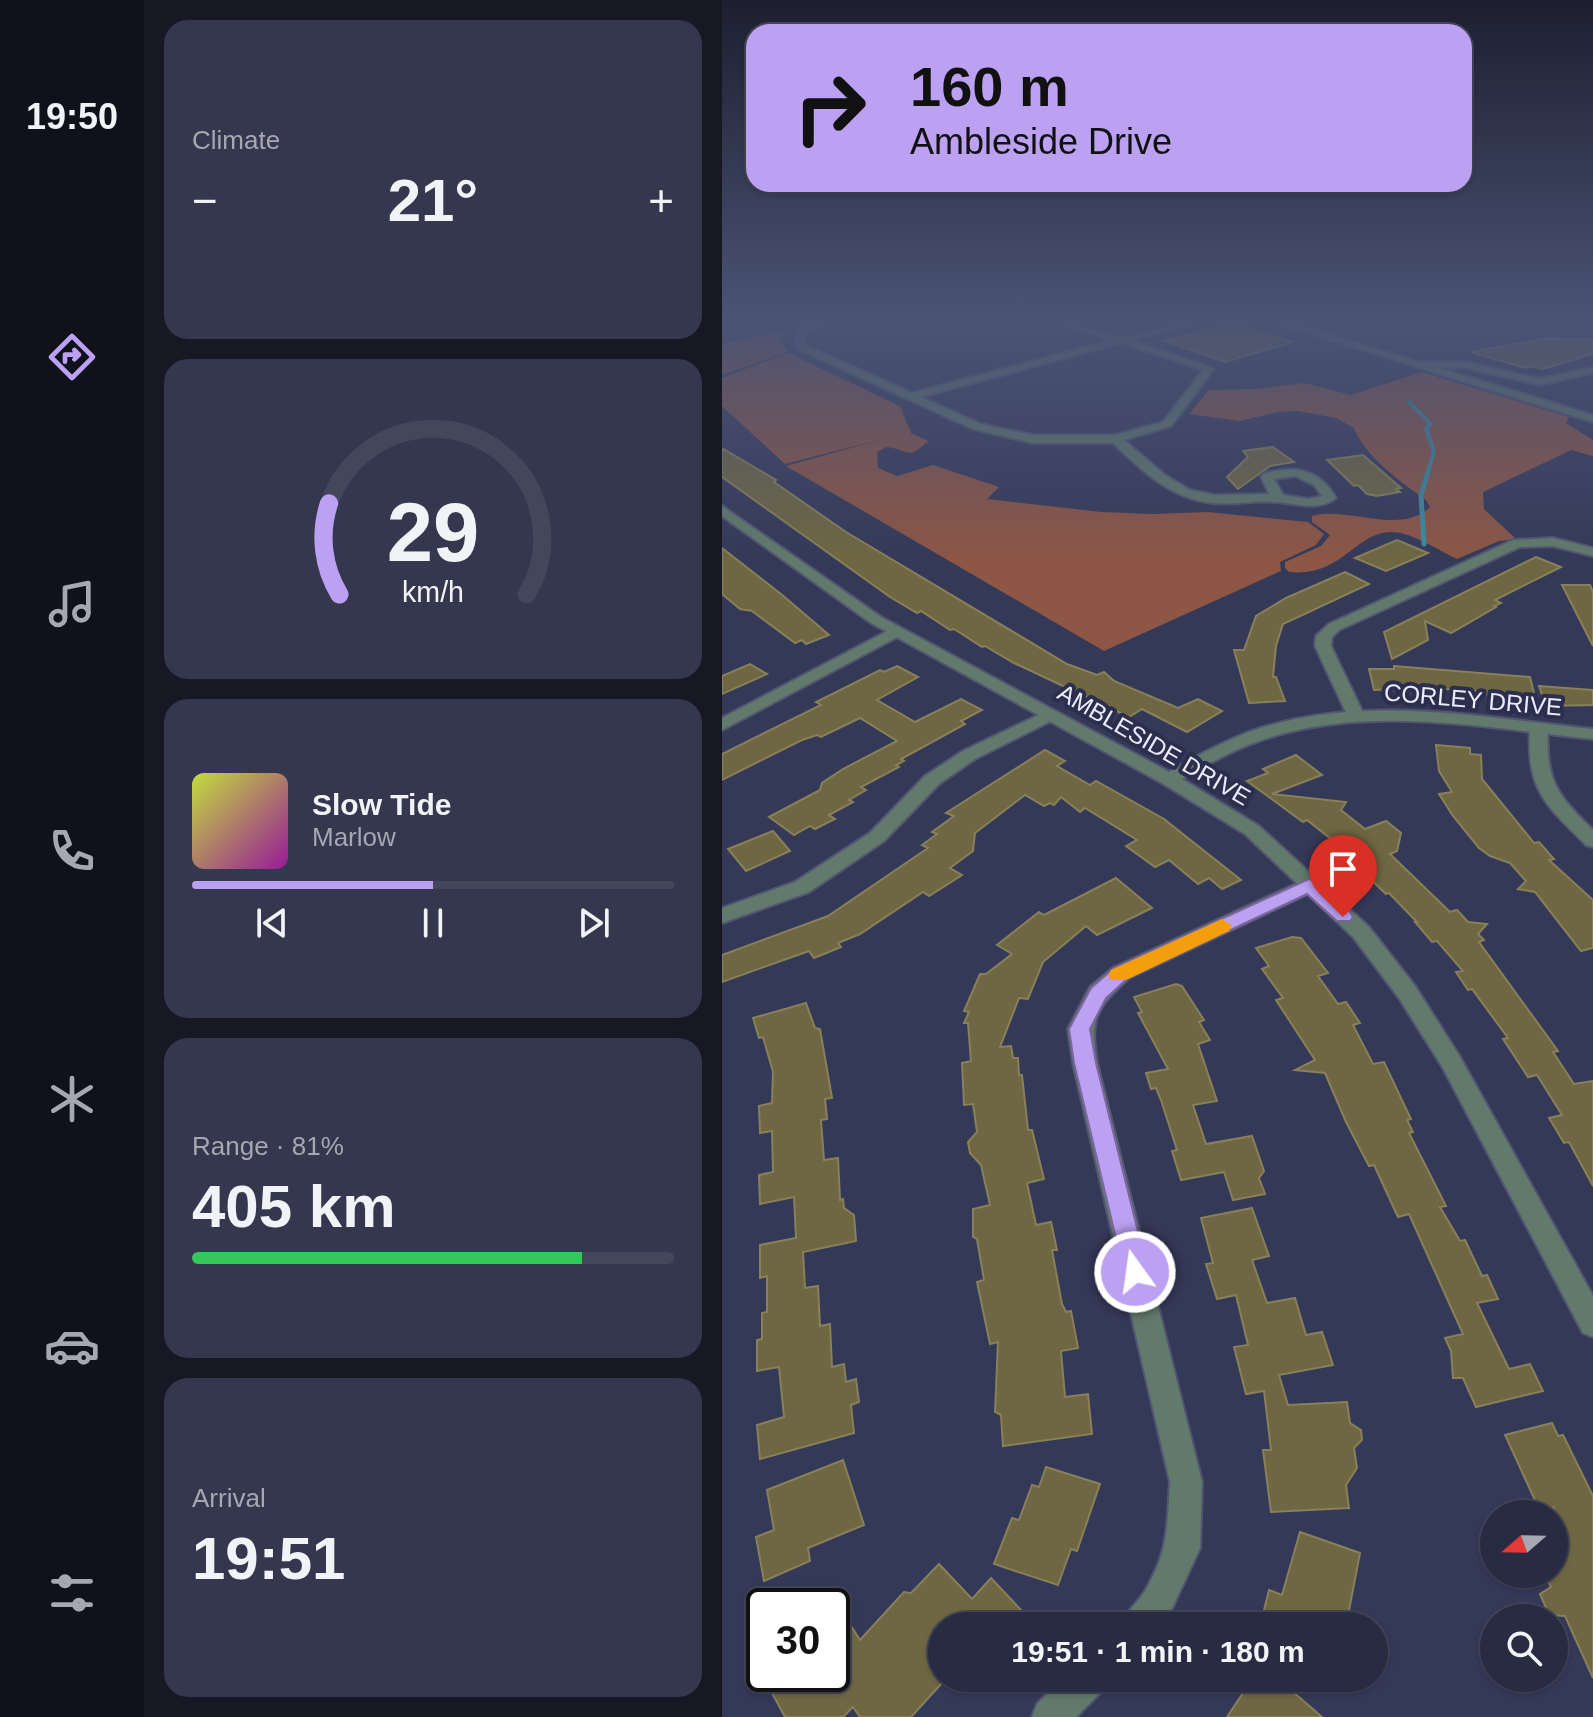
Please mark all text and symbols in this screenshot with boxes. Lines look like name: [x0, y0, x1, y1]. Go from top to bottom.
text: 160 m: [910, 55, 1069, 118]
icon: right: [778, 56, 882, 160]
text: 19:50: [26, 96, 118, 137]
text: Ambleside Drive: [910, 121, 1172, 162]
text: Climate: [192, 125, 280, 155]
text: 21°: [388, 167, 478, 234]
text: −: [192, 176, 218, 225]
text: +: [648, 176, 674, 225]
icon: directions: [44, 329, 100, 385]
text: 29: [387, 486, 479, 579]
icon: music: [44, 576, 100, 632]
text: km/h: [402, 576, 464, 608]
street label: CORLEY DRIVE: [1383, 678, 1563, 721]
street label: AMBLESIDE DRIVE: [1053, 679, 1255, 811]
text: Slow Tide: [312, 788, 451, 821]
text: Marlow: [312, 822, 396, 852]
icon: phone: [44, 823, 100, 879]
pin: [1309, 835, 1377, 917]
icon: arrive: [1321, 847, 1365, 891]
icon: previous: [250, 901, 294, 945]
icon: pause: [411, 901, 455, 945]
icon: next: [572, 901, 616, 945]
icon: climate: [44, 1071, 100, 1127]
text: Range · 81%: [192, 1131, 344, 1161]
text: 405 km: [192, 1173, 396, 1240]
position arrow: [1093, 1230, 1177, 1314]
icon: car: [44, 1318, 100, 1374]
text: Arrival: [192, 1483, 266, 1513]
north arrow: [1480, 1500, 1568, 1588]
map controls: [1480, 1500, 1568, 1692]
text: 19:51: [192, 1525, 345, 1592]
icon: filters: [44, 1565, 100, 1621]
speed limit sign: 30: [746, 1588, 850, 1692]
button: search: [1480, 1604, 1568, 1692]
text: 19:51 · 1 min · 180 m: [1011, 1635, 1305, 1668]

